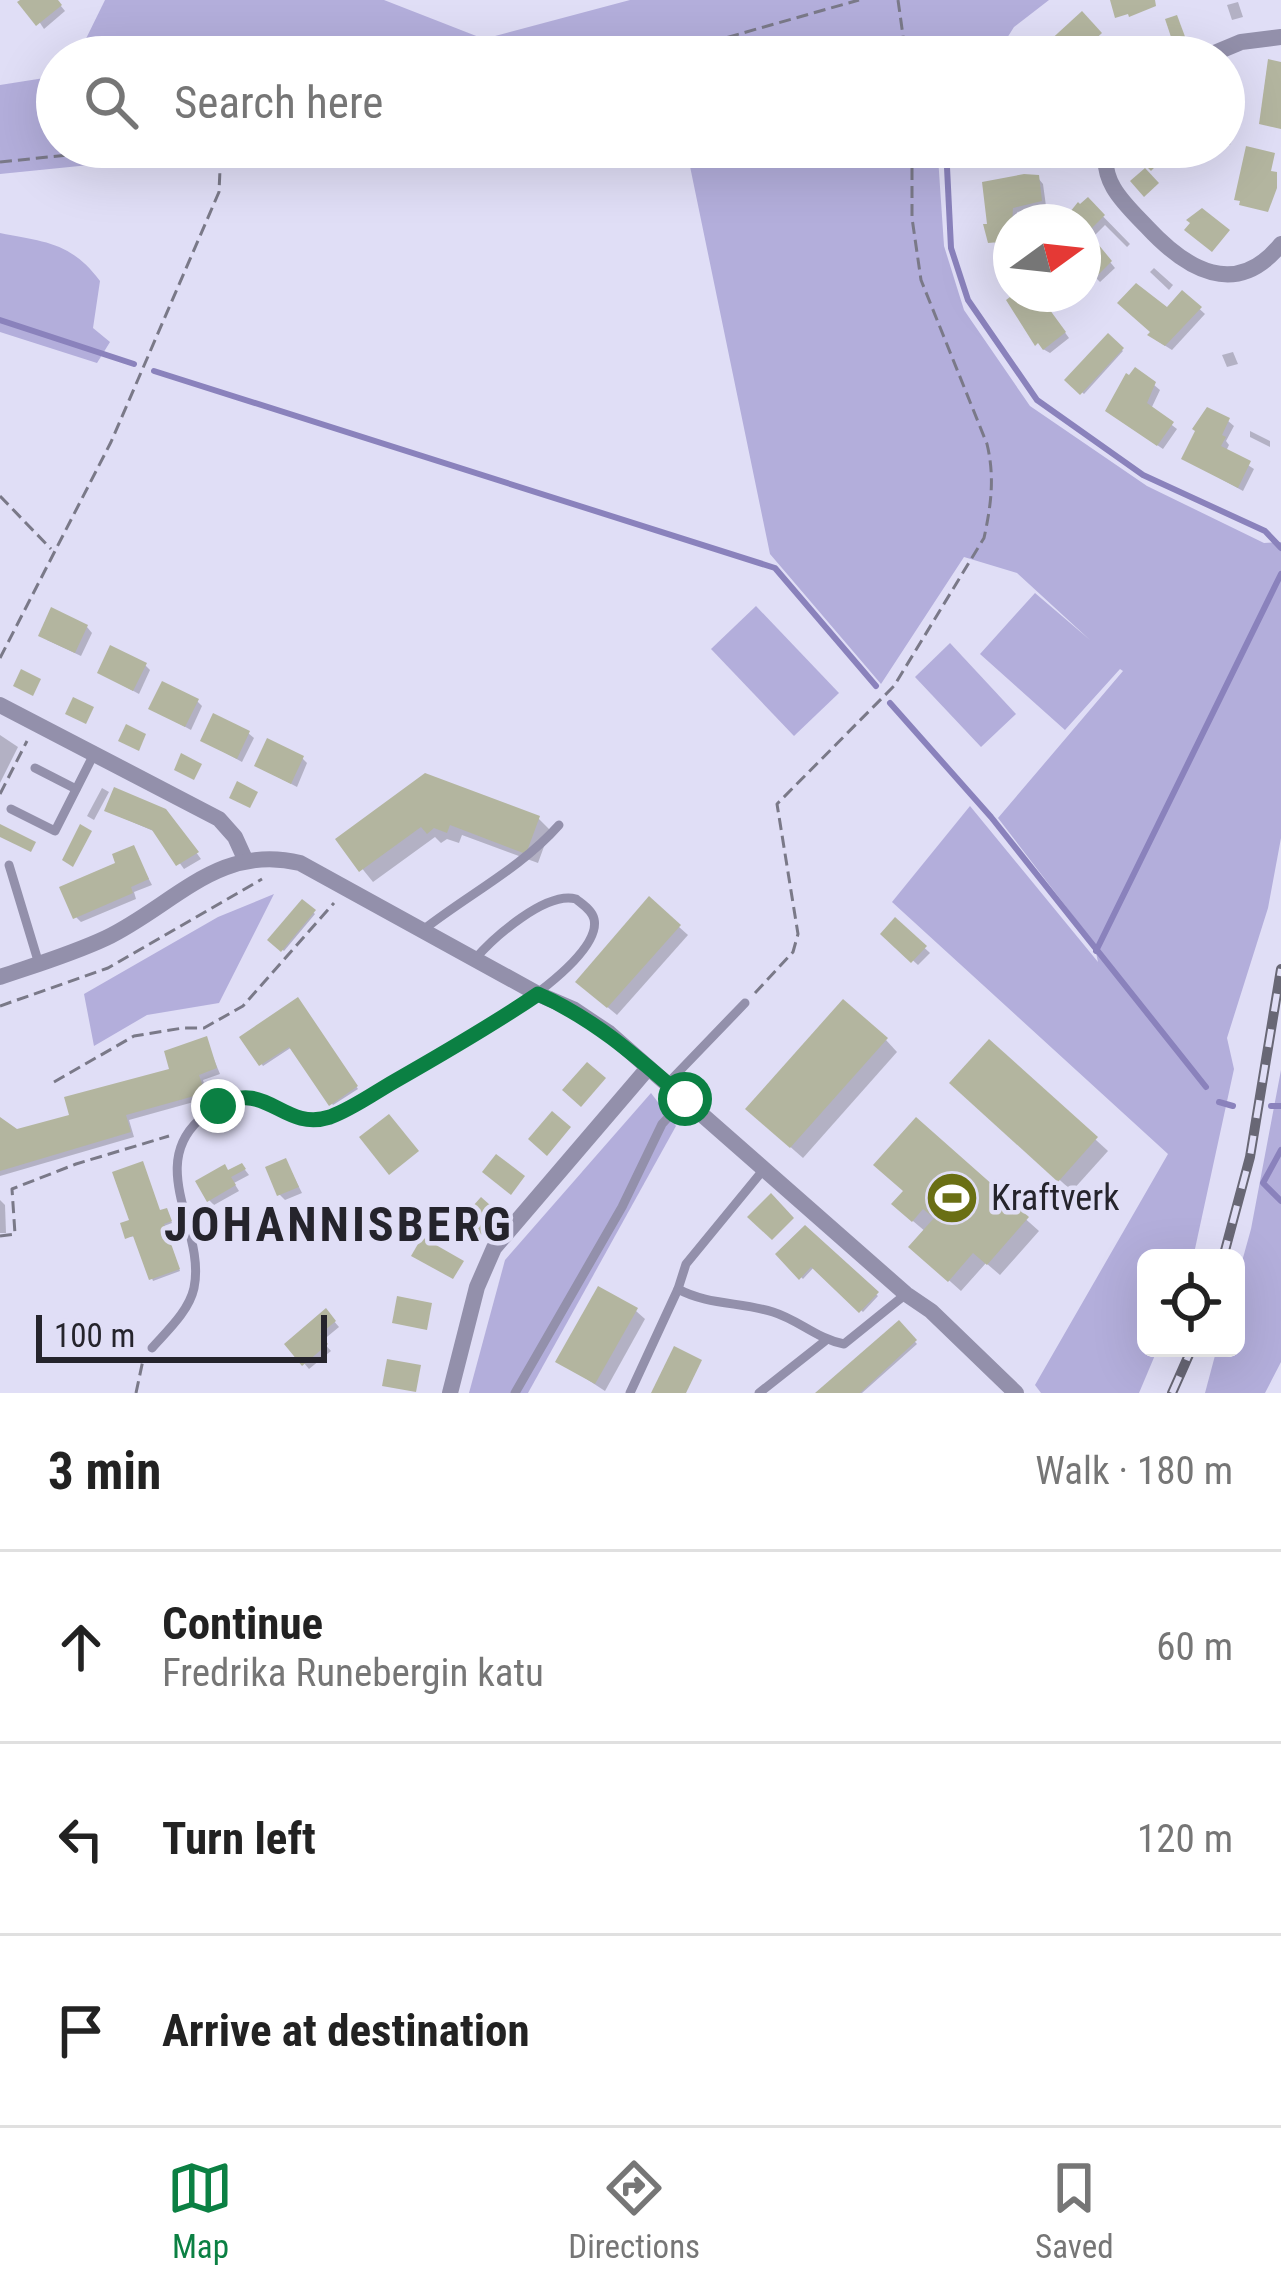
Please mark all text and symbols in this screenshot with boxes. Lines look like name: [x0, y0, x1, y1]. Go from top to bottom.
search box: [36, 36, 1245, 168]
icon: search: [78, 69, 144, 135]
text: Search here: [174, 76, 383, 129]
north arrow: [993, 204, 1101, 312]
route start: [658, 1072, 712, 1126]
route end: [191, 1079, 245, 1133]
sports icon: Kraftverk: [924, 1170, 980, 1226]
place label: Kraftverk: [991, 1177, 1119, 1219]
district label: JOHANNISBERG: [164, 1196, 514, 1253]
map controls: [1137, 1249, 1245, 1357]
button: locate: [1137, 1249, 1245, 1357]
scale bar: [36, 1309, 327, 1362]
text: 100 m: [54, 1316, 135, 1355]
text: 3 min: [48, 1442, 161, 1501]
text: Walk · 180 m: [1035, 1448, 1233, 1494]
text: Continue: [162, 1597, 323, 1650]
icon: ahead: [48, 1614, 114, 1680]
text: 60 m: [1156, 1624, 1233, 1670]
text: Fredrika Runebergin katu: [162, 1650, 544, 1696]
icon: left: [48, 1806, 114, 1872]
text: Turn left: [162, 1812, 316, 1865]
text: 120 m: [1137, 1816, 1233, 1862]
icon: arrive: [48, 1998, 114, 2064]
text: Arrive at destination: [162, 2004, 530, 2057]
tab: Map: [167, 2155, 233, 2266]
tab: Directions: [568, 2155, 700, 2266]
tab: Saved: [1035, 2155, 1114, 2266]

